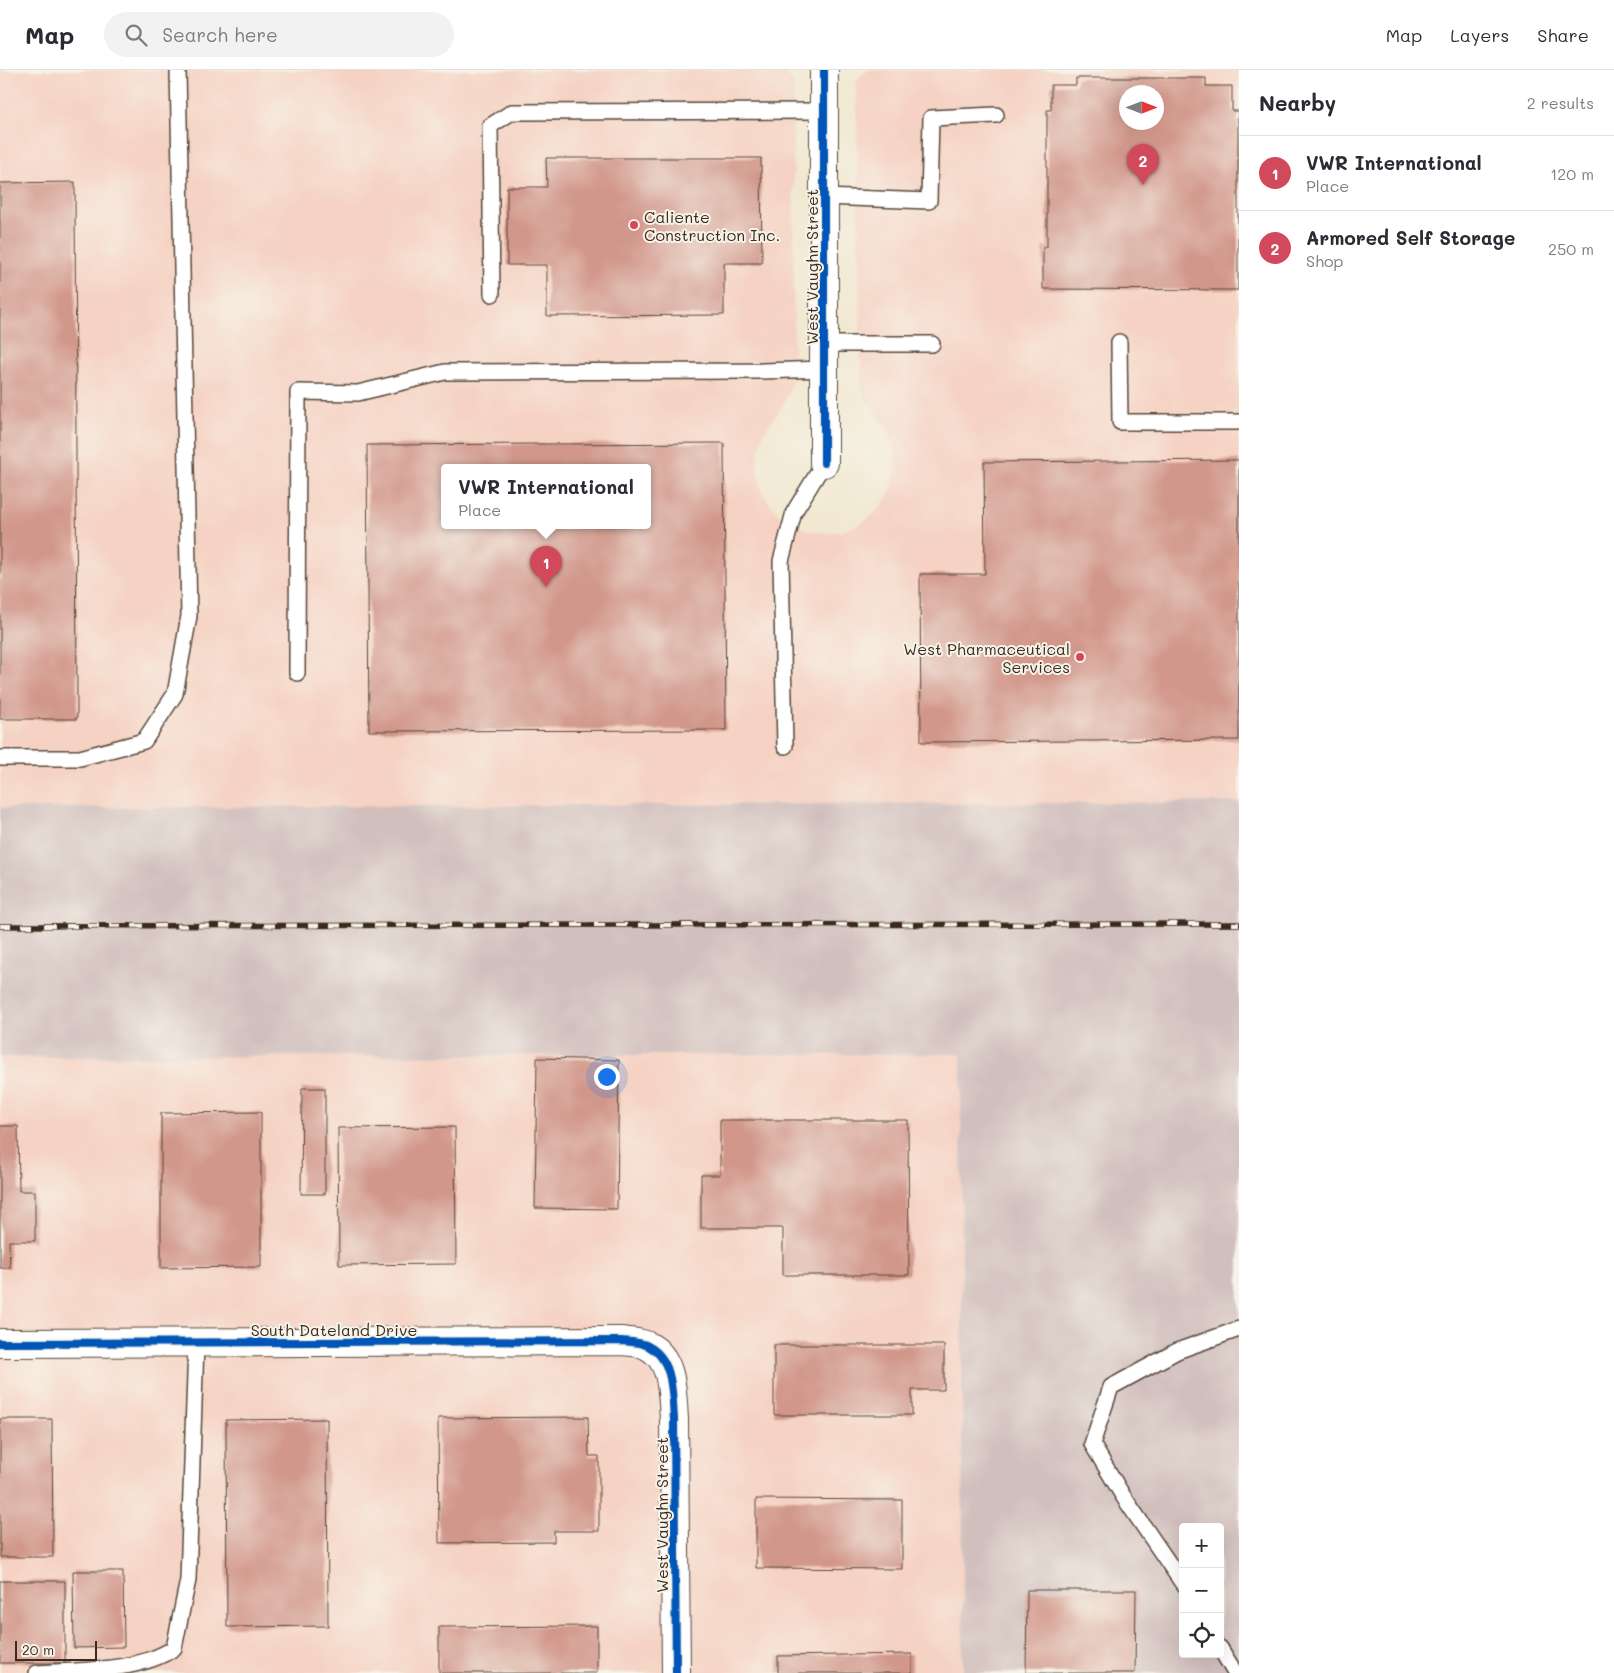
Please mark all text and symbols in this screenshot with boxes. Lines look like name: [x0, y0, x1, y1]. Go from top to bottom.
search box: [104, 12, 454, 57]
text: Map: [25, 19, 74, 50]
icon: search: [122, 21, 150, 49]
text: Search here: [162, 22, 278, 47]
text: Map: [1386, 23, 1422, 47]
text: Layers: [1450, 23, 1509, 47]
text: Share: [1537, 23, 1589, 47]
north arrow: [1119, 85, 1164, 130]
text: Nearby: [1259, 89, 1336, 116]
text: 2 results: [1527, 92, 1594, 113]
pin: 2: [1127, 144, 1159, 185]
text: VWR International: [1306, 150, 1482, 175]
text: 1: [1271, 163, 1279, 184]
text: 120 m: [1550, 163, 1594, 184]
text: Place: [1306, 175, 1349, 196]
street label: West Vaughn Street: [801, 189, 822, 345]
place label: Caliente Construction Inc.: [644, 206, 780, 245]
marker: Caliente Construction Inc.: [628, 219, 640, 231]
text: Armored Self Storage: [1306, 225, 1515, 250]
text: 2: [1271, 238, 1279, 259]
text: 250 m: [1548, 238, 1594, 259]
text: Shop: [1306, 250, 1343, 271]
popup: [441, 464, 651, 529]
text: VWR International: [458, 474, 634, 499]
text: Place: [458, 499, 501, 520]
pin: 1: [530, 546, 562, 587]
place label: West Pharmaceutical Services: [903, 638, 1070, 677]
marker: West Pharmaceutical Services: [1074, 651, 1086, 663]
your location: [594, 1064, 620, 1090]
street label: South Dateland Drive: [251, 1319, 417, 1340]
street label: West Vaughn Street: [651, 1437, 672, 1593]
map controls: [1179, 1523, 1224, 1658]
button: +: [1179, 1523, 1224, 1568]
button: −: [1179, 1568, 1224, 1613]
button: locate: [1179, 1613, 1224, 1658]
scale bar: [15, 1638, 98, 1661]
text: 20 m: [22, 1640, 54, 1659]

